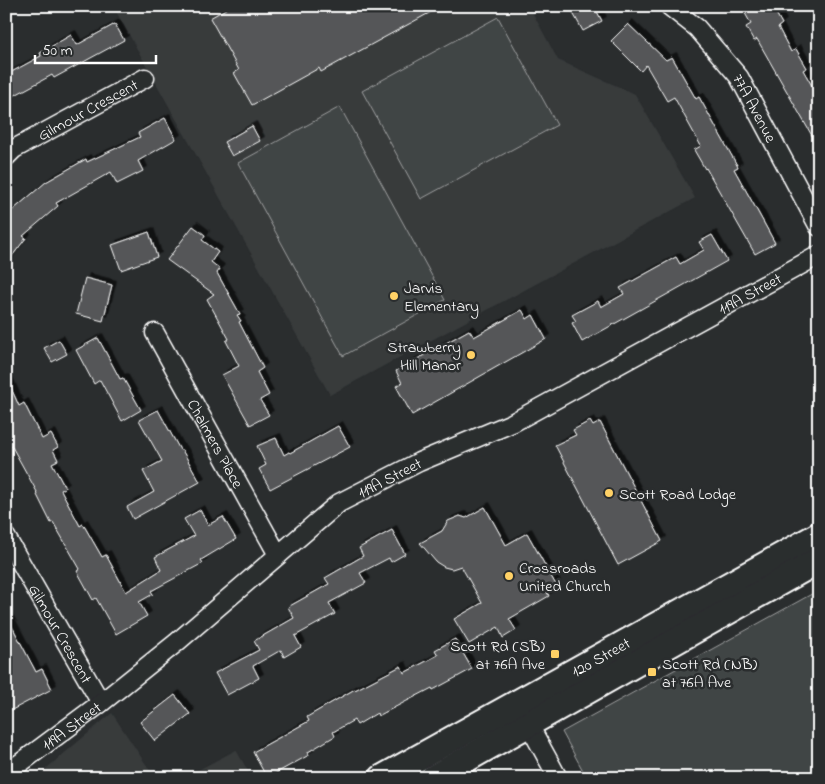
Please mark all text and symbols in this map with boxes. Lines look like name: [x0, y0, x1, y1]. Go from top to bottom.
scale bar: [35, 32, 156, 64]
text: 50 m: [42, 40, 73, 62]
street label: 77A Avenue: [725, 70, 782, 148]
street label: Gilmour Crescent: [34, 74, 144, 148]
street label: 119A Street: [714, 267, 787, 322]
place label: Jarvis Elementary: [404, 277, 479, 319]
marker: Jarvis Elementary: [388, 290, 400, 302]
place label: Strawberry Hill Manor: [387, 336, 461, 378]
marker: Strawberry Hill Manor: [465, 349, 477, 361]
street label: Chalmers Place: [180, 395, 249, 494]
street label: 119A Street: [354, 452, 427, 505]
place label: Scott Road Lodge: [619, 483, 737, 507]
marker: Scott Road Lodge: [603, 487, 615, 499]
place label: Crossroads United Church: [519, 557, 611, 599]
marker: Crossroads United Church: [503, 570, 515, 582]
street label: Gilmour Crescent: [21, 580, 98, 689]
street label: 120 Street: [568, 632, 636, 684]
place label: Scott Rd (SB) at 76A Ave: [450, 635, 546, 677]
marker: Scott Rd (SB) at 76A Ave: [549, 648, 561, 660]
place label: Scott Rd (NB) at 76A Ave: [662, 653, 758, 695]
marker: Scott Rd (NB) at 76A Ave: [646, 666, 658, 678]
street label: 119A Street: [37, 696, 108, 757]

